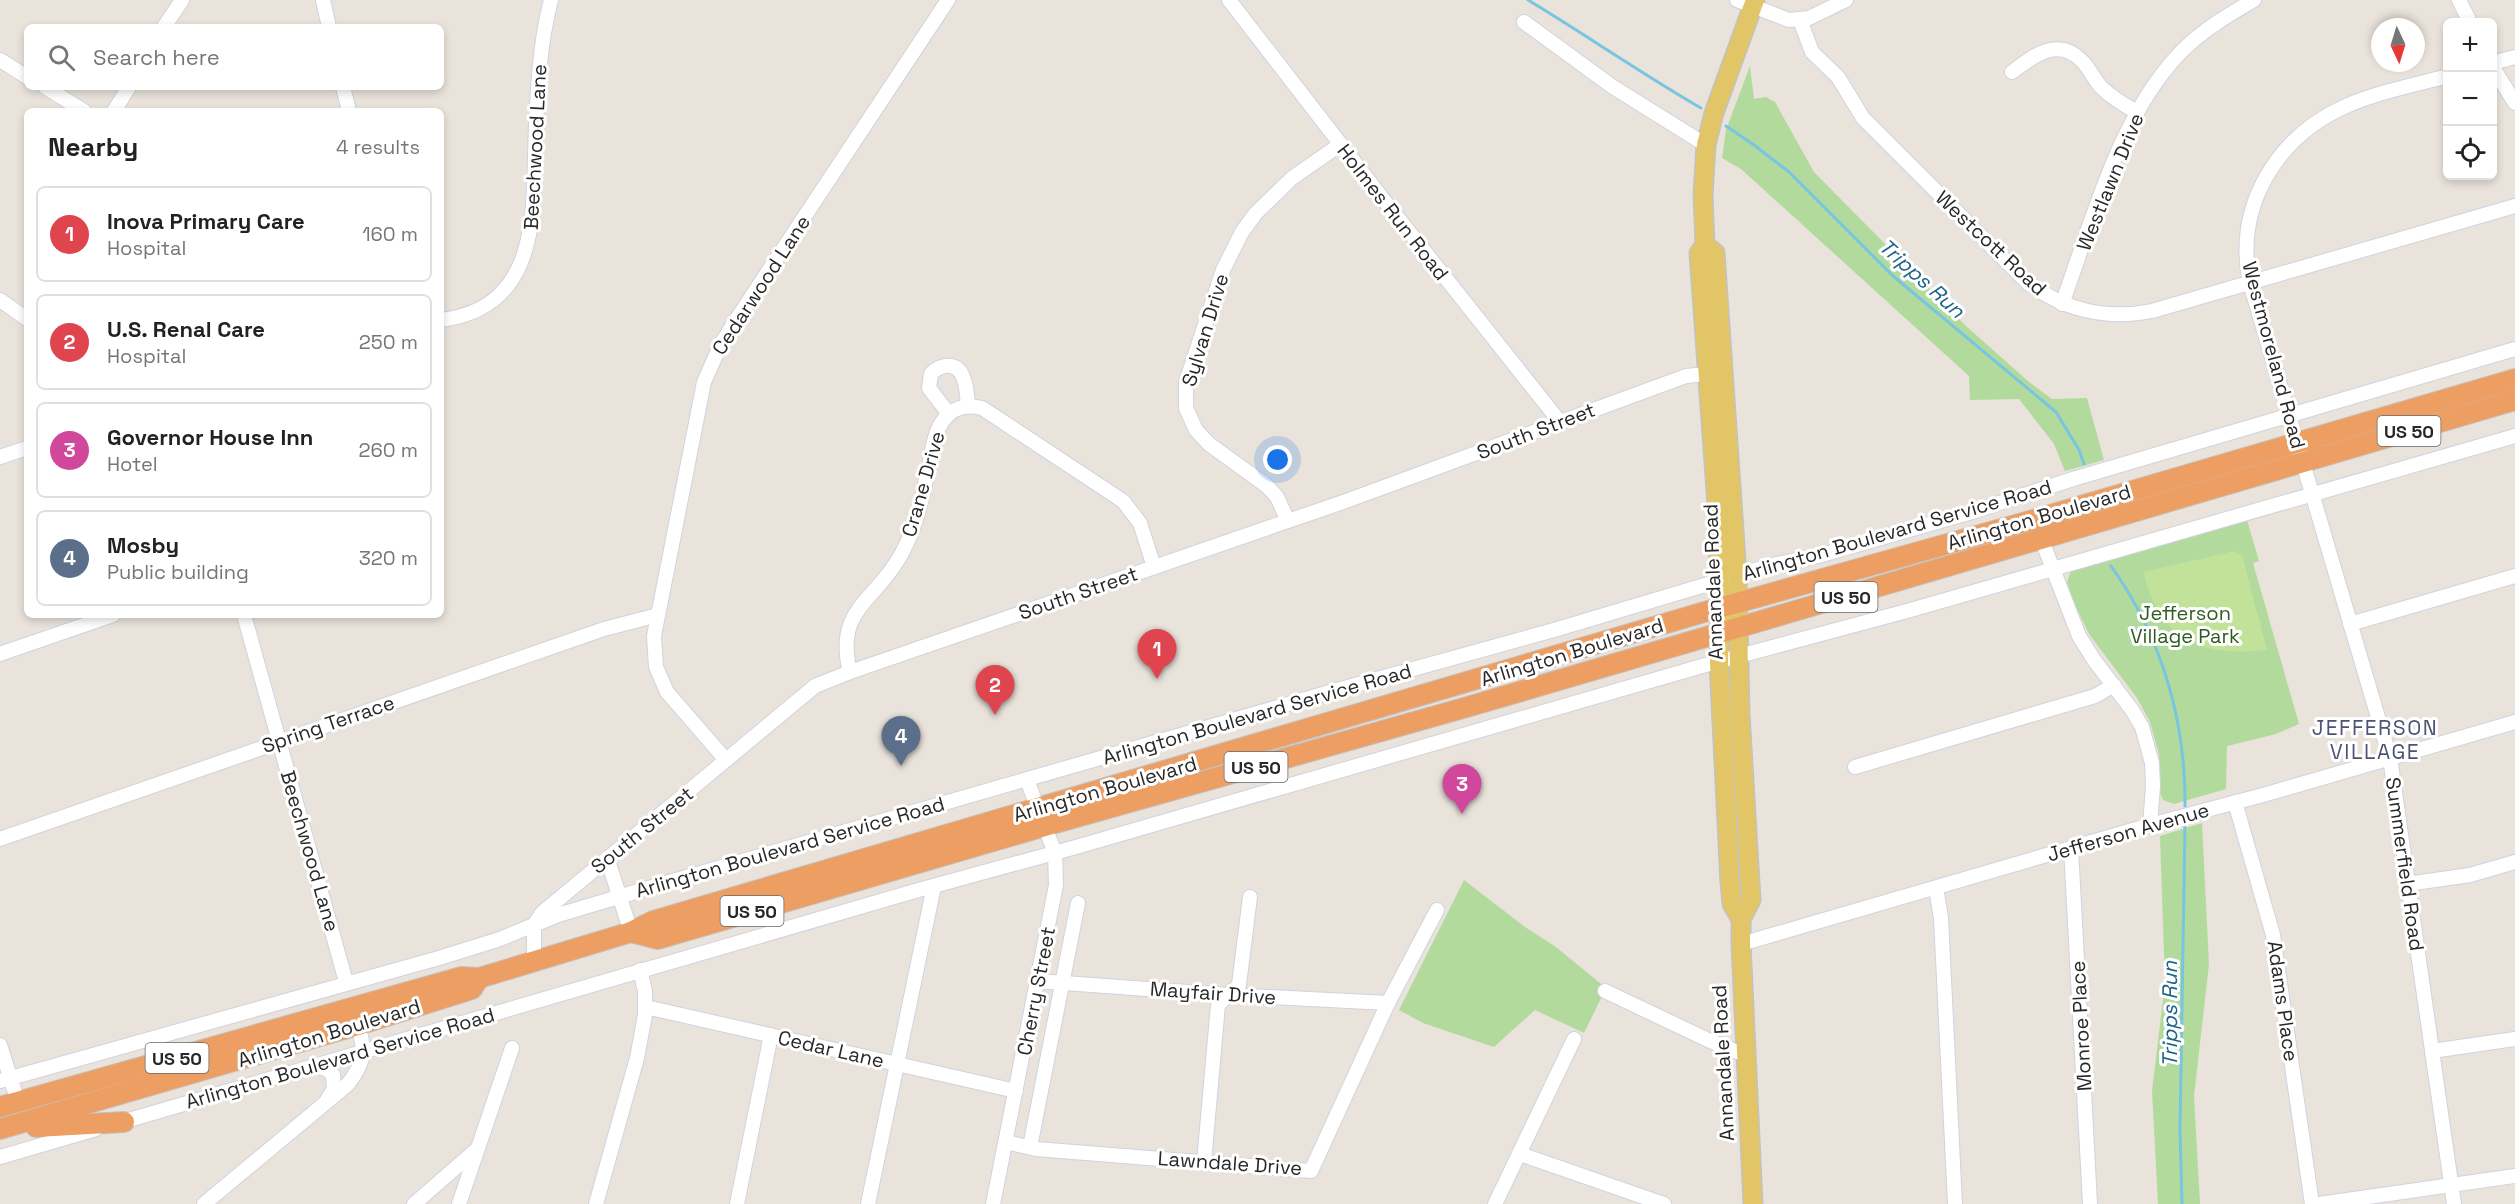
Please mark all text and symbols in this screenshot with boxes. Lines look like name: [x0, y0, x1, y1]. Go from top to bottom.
north arrow: [2371, 18, 2425, 72]
map controls: [2443, 18, 2497, 180]
button: +: [2443, 18, 2497, 72]
search box: [24, 24, 444, 90]
icon: search: [45, 41, 78, 74]
text: Search here: [93, 43, 220, 71]
street label: Beechwood Lane: [518, 63, 552, 231]
button: −: [2443, 72, 2497, 126]
street label: Westlawn Drive: [2071, 109, 2149, 255]
button: locate: [2443, 126, 2497, 180]
text: Nearby: [48, 130, 138, 164]
text: 4 results: [336, 134, 420, 160]
street label: Holmes Run Road: [1332, 138, 1454, 286]
street label: Westcott Road: [1930, 185, 2052, 301]
text: Inova Primary Care: [107, 207, 305, 235]
street label: Cedarwood Lane: [706, 210, 816, 360]
text: 1: [65, 221, 74, 247]
text: 160 m: [362, 221, 418, 247]
water label: Tripps Run: [1873, 232, 1971, 324]
text: Hospital: [107, 235, 186, 261]
street label: Westmoreland Road: [2236, 258, 2312, 452]
street label: Sylvan Drive: [1176, 270, 1234, 390]
text: U.S. Renal Care: [107, 315, 265, 343]
text: 2: [64, 329, 75, 355]
text: 250 m: [359, 329, 418, 355]
text: Hospital: [107, 343, 186, 369]
street label: South Street: [1473, 397, 1599, 465]
road number: US 50: [2378, 416, 2440, 446]
text: Governor House Inn: [107, 423, 313, 451]
street label: Crane Drive: [896, 428, 950, 540]
text: 3: [63, 437, 76, 463]
text: 260 m: [359, 437, 418, 463]
your location: [1263, 445, 1292, 474]
text: Hotel: [107, 451, 158, 477]
street label: Arlington Boulevard Service Road: [1739, 473, 2055, 587]
street label: Arlington Boulevard: [1944, 478, 2134, 556]
street label: Annandale Road: [1697, 503, 1729, 661]
text: Mosby: [107, 531, 179, 559]
text: 4: [63, 545, 76, 571]
text: 320 m: [359, 545, 418, 571]
text: Public building: [107, 559, 249, 585]
street label: South Street: [1015, 560, 1141, 626]
road number: US 50: [1814, 582, 1878, 612]
park label: Jefferson Village Park: [2130, 600, 2240, 649]
street label: Arlington Boulevard: [1477, 612, 1667, 692]
pin: 1: [1138, 630, 1176, 679]
street label: Arlington Boulevard Service Road: [1099, 657, 1415, 771]
pin: 2: [976, 666, 1014, 715]
street label: Spring Terrace: [258, 689, 398, 759]
district label: JEFFERSON VILLAGE: [2312, 714, 2438, 765]
pin: 4: [882, 716, 920, 766]
street label: Arlington Boulevard: [1010, 750, 1200, 828]
road number: US 50: [1224, 752, 1288, 782]
pin: 3: [1442, 764, 1482, 814]
street label: Beechwood Lane: [275, 768, 345, 934]
street label: Summerfield Road: [2380, 775, 2430, 953]
street label: South Street: [585, 781, 699, 879]
street label: Arlington Boulevard Service Road: [632, 790, 948, 904]
street label: Jefferson Avenue: [2044, 796, 2212, 868]
road number: US 50: [720, 896, 783, 926]
street label: Cherry Street: [1011, 924, 1061, 1058]
street label: Adams Place: [2262, 939, 2304, 1063]
street label: Monroe Place: [2065, 960, 2097, 1092]
water label: Tripps Run: [2156, 960, 2183, 1067]
street label: Mayfair Drive: [1149, 976, 1277, 1010]
street label: Annandale Road: [1706, 984, 1740, 1142]
street label: Arlington Boulevard: [234, 993, 424, 1073]
street label: Arlington Boulevard Service Road: [182, 1001, 498, 1115]
street label: Cedar Lane: [775, 1024, 887, 1074]
road number: US 50: [146, 1043, 208, 1073]
street label: Lawndale Drive: [1157, 1145, 1303, 1181]

